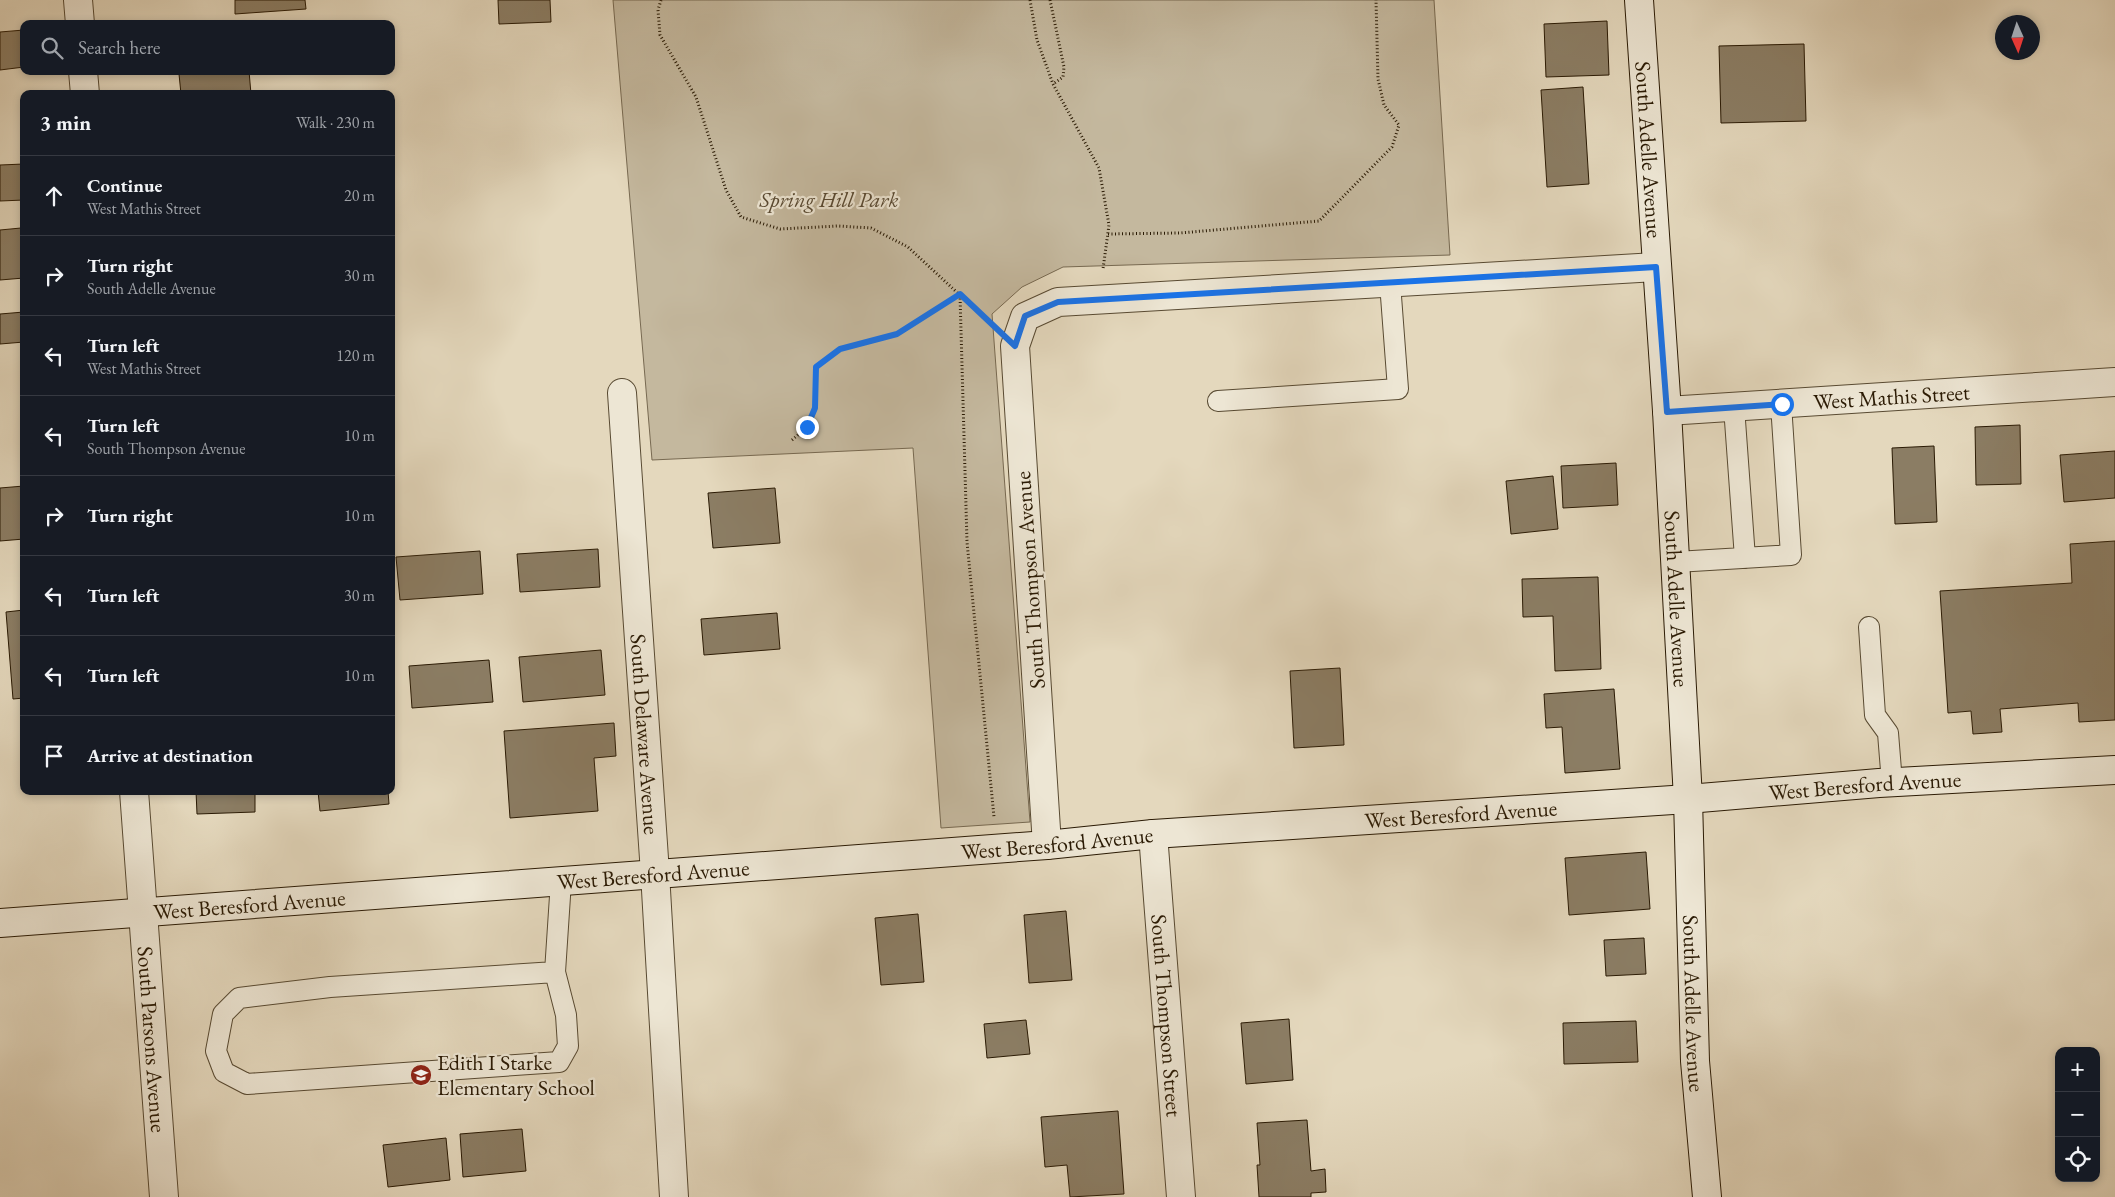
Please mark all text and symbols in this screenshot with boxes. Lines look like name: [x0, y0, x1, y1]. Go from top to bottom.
north arrow: [1995, 15, 2040, 60]
search box: [20, 20, 395, 75]
icon: search: [38, 34, 66, 62]
text: Search here: [78, 35, 160, 60]
street label: South Adelle Avenue: [1629, 60, 1670, 239]
text: 3 min: [40, 109, 91, 136]
text: Walk · 230 m: [296, 112, 375, 133]
text: Continue: [87, 173, 162, 198]
icon: ahead: [40, 182, 68, 210]
text: 20 m: [344, 185, 375, 206]
park label: Spring Hill Park: [759, 185, 898, 214]
text: West Mathis Street: [87, 198, 201, 219]
text: Turn right: [87, 253, 173, 278]
icon: right: [40, 262, 68, 290]
text: 30 m: [344, 265, 375, 286]
text: South Adelle Avenue: [87, 278, 216, 299]
text: Turn left: [87, 333, 159, 358]
icon: left: [40, 342, 68, 370]
text: 120 m: [336, 345, 375, 366]
text: West Mathis Street: [87, 358, 201, 379]
street label: West Mathis Street: [1812, 377, 1971, 416]
route start: [1771, 393, 1794, 416]
text: Turn left: [87, 413, 159, 438]
route end: [796, 416, 819, 439]
icon: left: [40, 422, 68, 450]
text: 10 m: [344, 425, 375, 446]
text: South Thompson Avenue: [87, 438, 246, 459]
street label: South Thompson Avenue: [1008, 470, 1052, 690]
icon: right: [40, 502, 68, 530]
text: Turn right: [87, 503, 173, 528]
text: 10 m: [344, 505, 375, 526]
street label: South Adelle Avenue: [1658, 510, 1696, 688]
icon: left: [40, 582, 68, 610]
text: Turn left: [87, 583, 159, 608]
text: 30 m: [344, 585, 375, 606]
street label: South Delaware Avenue: [624, 633, 667, 836]
icon: left: [40, 662, 68, 690]
text: Turn left: [87, 663, 159, 688]
text: 10 m: [344, 665, 375, 686]
icon: arrive: [40, 742, 68, 770]
text: Arrive at destination: [87, 743, 253, 768]
street label: West Beresford Avenue: [1767, 764, 1962, 807]
street label: West Beresford Avenue: [1364, 793, 1559, 835]
street label: West Beresford Avenue: [960, 820, 1155, 866]
street label: West Beresford Avenue: [556, 853, 751, 896]
street label: West Beresford Avenue: [152, 883, 347, 926]
street label: South Thompson Street: [1145, 913, 1189, 1118]
street label: South Adelle Avenue: [1677, 914, 1712, 1094]
street label: South Parsons Avenue: [131, 945, 174, 1134]
map controls: [2055, 1047, 2100, 1182]
button: +: [2055, 1047, 2100, 1092]
place label: Edith I Starke Elementary School: [437, 1048, 595, 1102]
school or university icon: Edith I Starke Elementary School: [409, 1063, 433, 1087]
button: −: [2055, 1092, 2100, 1137]
button: locate: [2055, 1137, 2100, 1182]

